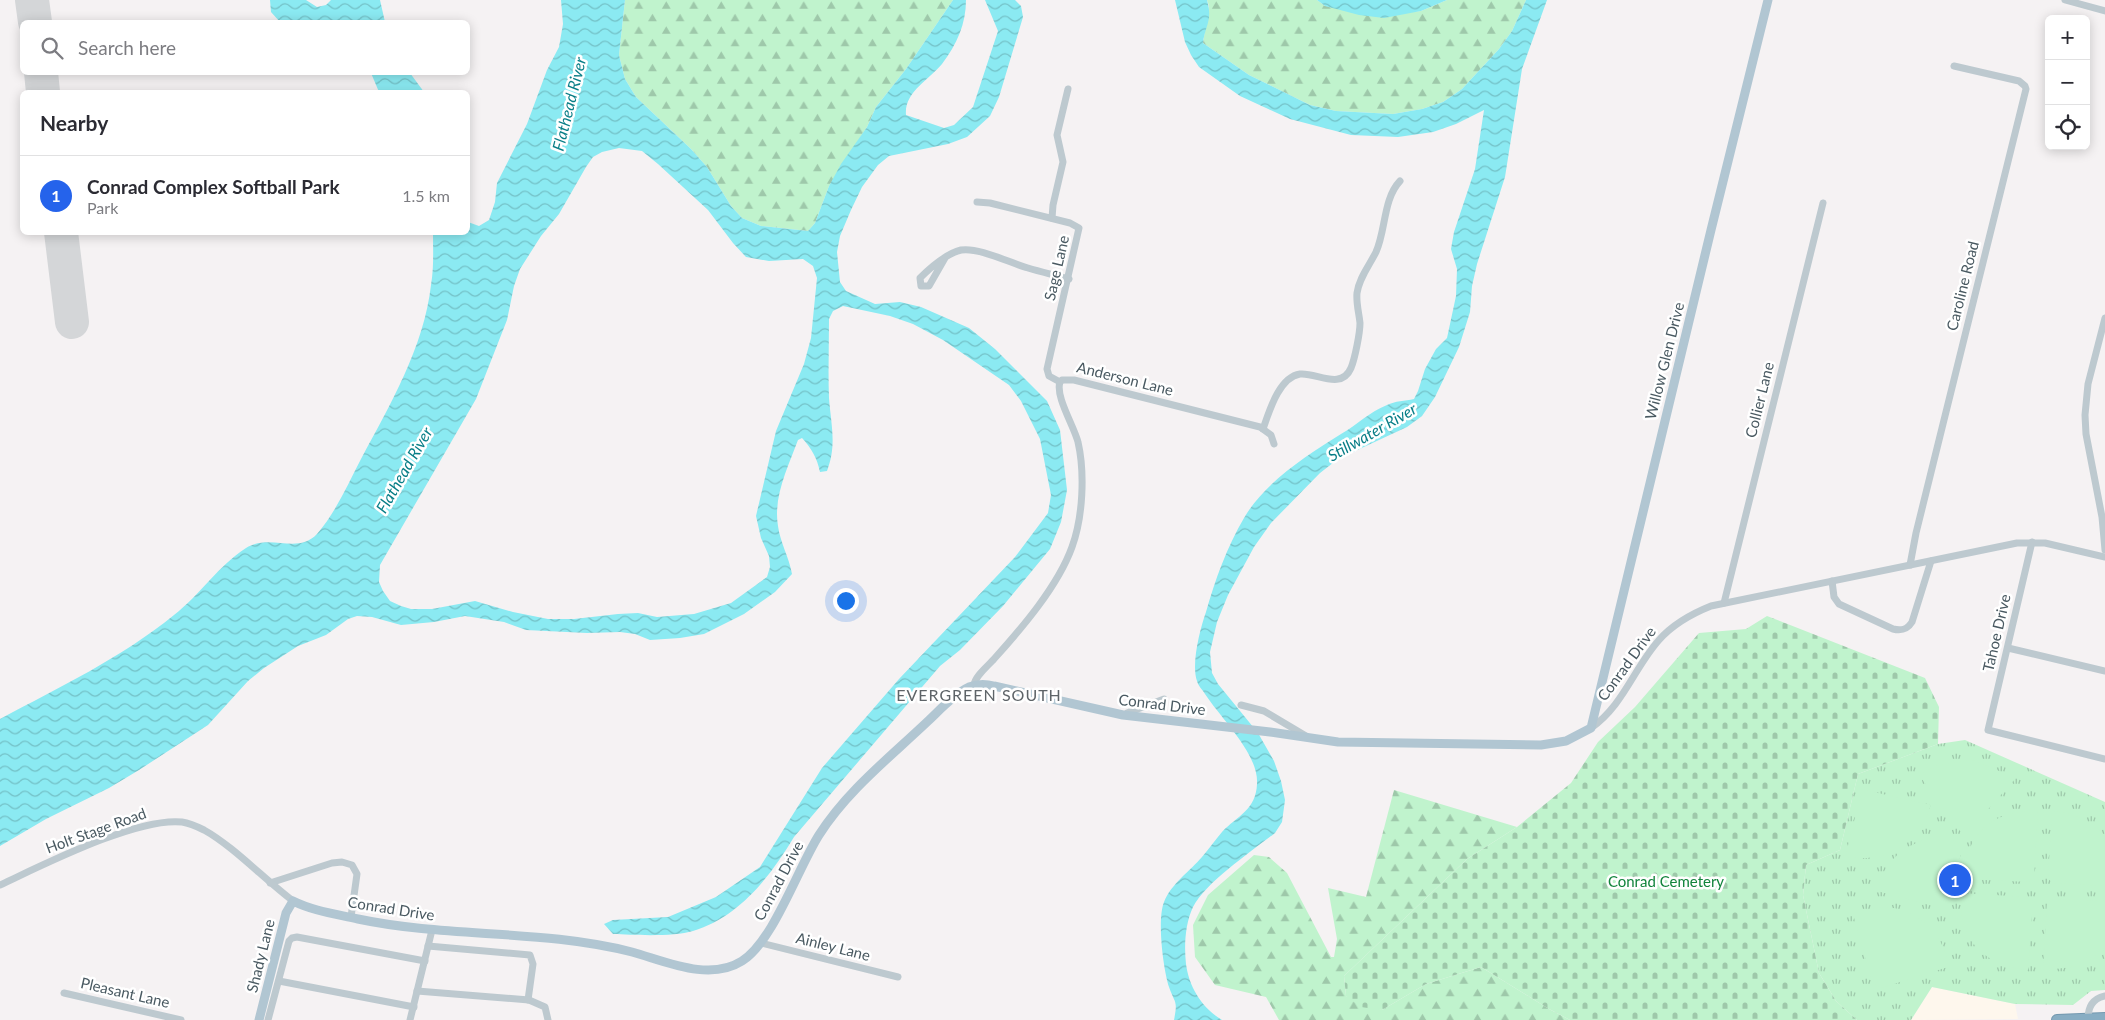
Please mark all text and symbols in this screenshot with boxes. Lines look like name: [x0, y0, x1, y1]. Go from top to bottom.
map controls: [2045, 15, 2090, 150]
button: +: [2045, 15, 2090, 60]
search box: [20, 20, 470, 75]
icon: search: [38, 34, 66, 62]
text: Search here: [78, 36, 176, 59]
water label: Flathead River: [548, 55, 589, 153]
button: −: [2045, 60, 2090, 105]
button: locate: [2045, 105, 2090, 150]
text: Nearby: [40, 110, 108, 135]
text: Conrad Complex Softball Park: [87, 175, 340, 198]
text: 1: [51, 186, 61, 205]
text: 1.5 km: [402, 186, 450, 205]
text: Park: [87, 198, 118, 217]
street label: Sage Lane: [1040, 233, 1072, 302]
street label: Caroline Road: [1942, 239, 1982, 332]
street label: Willow Glen Drive: [1641, 300, 1687, 421]
street label: Anderson Lane: [1075, 357, 1175, 399]
street label: Collier Lane: [1741, 360, 1777, 439]
water label: Stillwater River: [1324, 398, 1420, 465]
water label: Flathead River: [371, 423, 436, 516]
your location: [833, 588, 859, 614]
street label: Tahoe Drive: [1978, 592, 2014, 673]
street label: Conrad Drive: [1593, 623, 1659, 704]
district label: EVERGREEN SOUTH: [896, 685, 1062, 704]
street label: Conrad Drive: [1118, 690, 1207, 718]
street label: Holt Stage Road: [43, 804, 148, 857]
street label: Conrad Drive: [750, 838, 807, 923]
pin: 1: [1939, 861, 1971, 899]
park label: Conrad Cemetery: [1608, 872, 1724, 890]
street label: Conrad Drive: [347, 892, 436, 924]
street label: Shady Lane: [242, 917, 278, 994]
street label: Ainley Lane: [794, 928, 872, 964]
street label: Pleasant Lane: [79, 973, 172, 1011]

